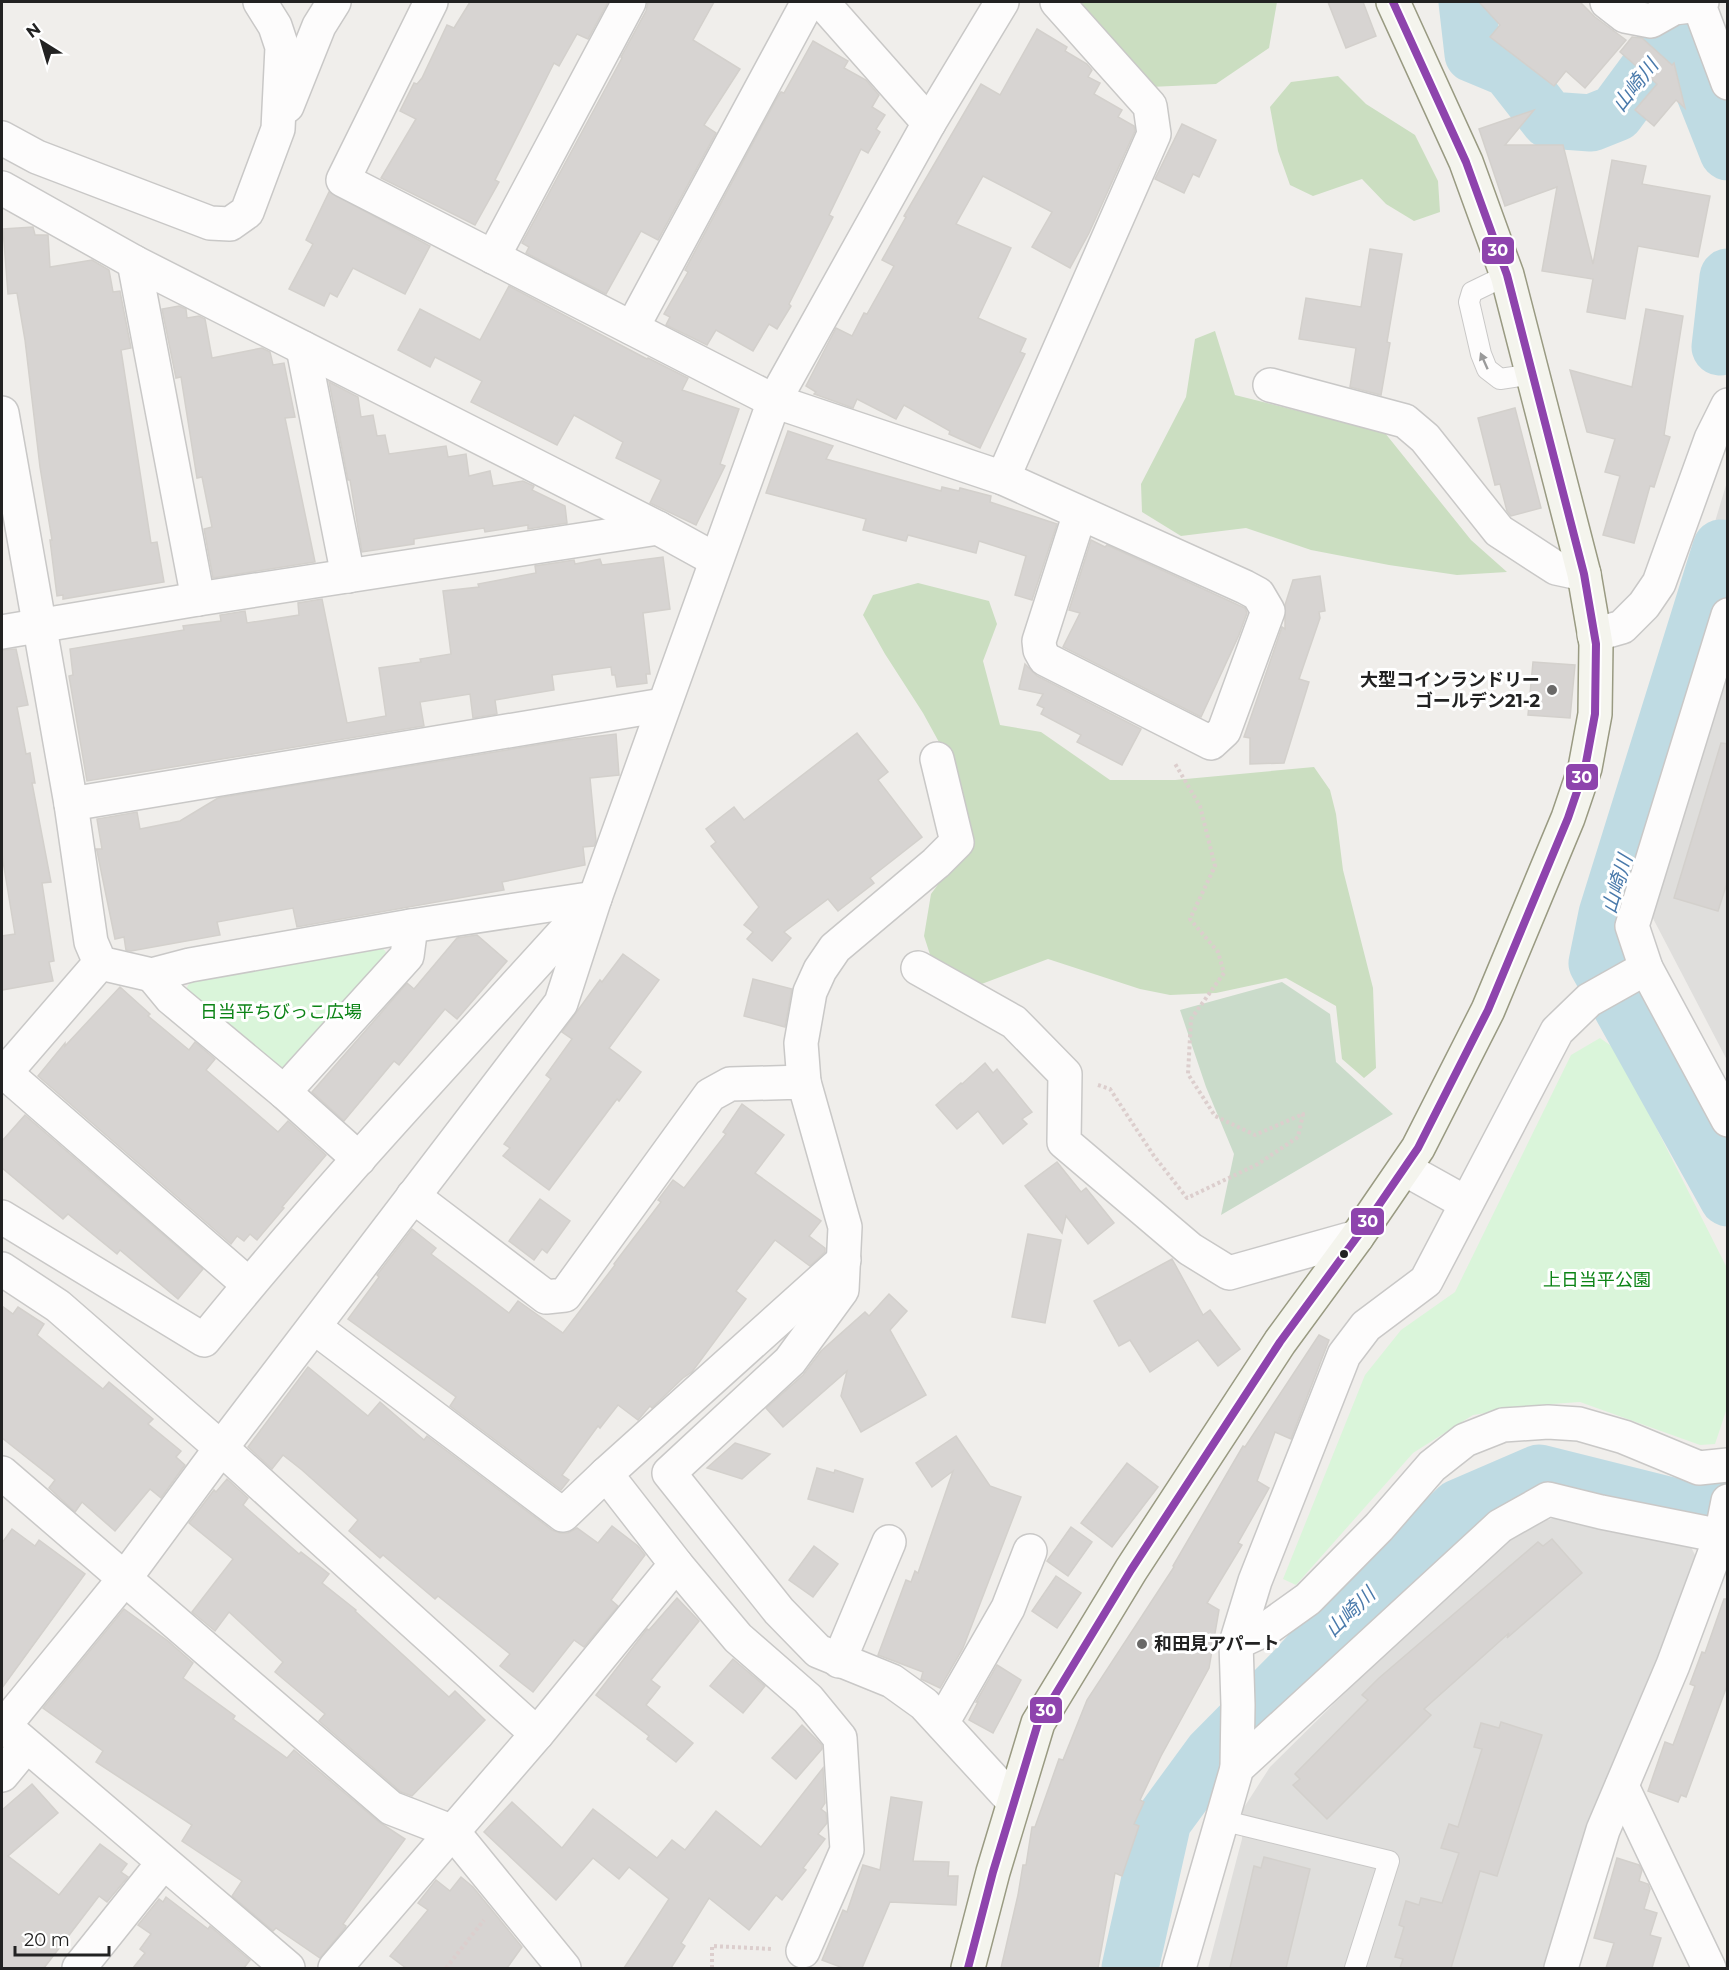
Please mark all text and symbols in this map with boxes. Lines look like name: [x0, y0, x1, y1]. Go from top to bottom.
north arrow: [12, 12, 72, 72]
text: N: [22, 19, 44, 42]
water label: 山崎川: [1607, 52, 1664, 116]
line badge: 30: [1481, 236, 1515, 265]
text: 30: [1487, 241, 1508, 260]
one-way arrow: [1479, 351, 1489, 369]
place label: 大型コインランドリー ゴールデン21-2: [1360, 669, 1540, 712]
marker: 大型コインランドリー ゴールデン21-2: [1545, 683, 1559, 697]
line badge: 30: [1565, 763, 1599, 791]
text: 30: [1571, 768, 1592, 787]
water label: 山崎川: [1597, 850, 1638, 916]
park label: 日当平ちびっこ広場: [200, 1001, 362, 1023]
line badge: 30: [1350, 1207, 1385, 1236]
text: 30: [1357, 1212, 1378, 1231]
unlabelled marker: [1338, 1248, 1350, 1260]
park label: 上日当平公園: [1543, 1269, 1651, 1291]
water label: 山崎川: [1320, 1581, 1381, 1641]
place label: 和田見アパート: [1154, 1633, 1280, 1655]
marker: 和田見アパート: [1135, 1637, 1149, 1651]
line badge: 30: [1029, 1696, 1063, 1724]
text: 30: [1035, 1701, 1056, 1720]
scale bar: [15, 1919, 110, 1957]
text: 20 m: [24, 1929, 70, 1951]

